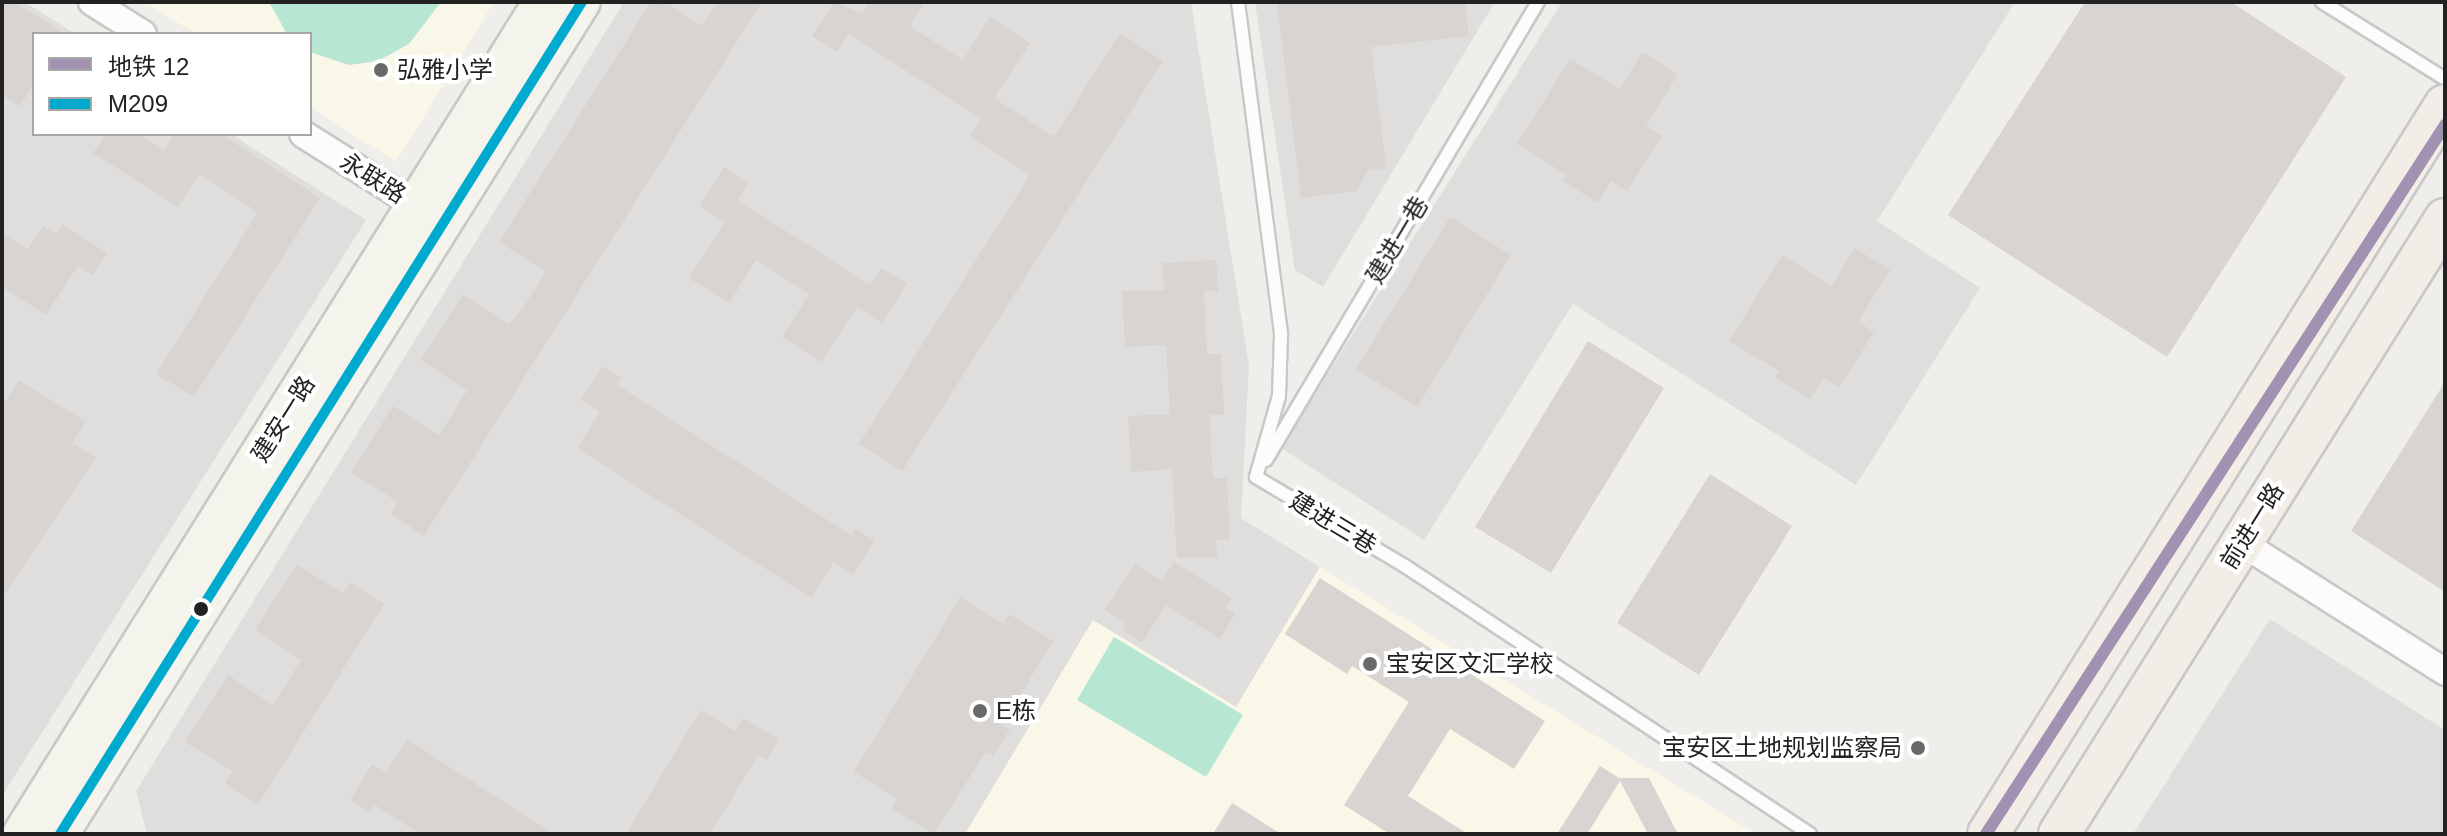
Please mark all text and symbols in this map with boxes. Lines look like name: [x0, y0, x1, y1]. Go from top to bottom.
legend: [32, 32, 312, 136]
text: 地铁 12: [108, 53, 189, 80]
place label: 弘雅小学: [397, 56, 493, 84]
marker: 弘雅小学: [372, 61, 390, 79]
text: M209: [108, 90, 168, 117]
street label: 永联路: [335, 147, 411, 209]
street label: 建进一巷: [1360, 191, 1434, 289]
street label: 建安一路: [245, 371, 321, 467]
street label: 前进一路: [2214, 478, 2290, 574]
street label: 建进三巷: [1284, 486, 1382, 560]
unlabelled marker: [193, 601, 209, 617]
place label: 宝安区文汇学校: [1386, 650, 1554, 678]
marker: 宝安区文汇学校: [1361, 655, 1379, 673]
place label: E栋: [996, 697, 1036, 725]
marker: E栋: [971, 702, 989, 720]
place label: 宝安区土地规划监察局: [1662, 734, 1902, 762]
marker: 宝安区土地规划监察局: [1909, 739, 1927, 757]

